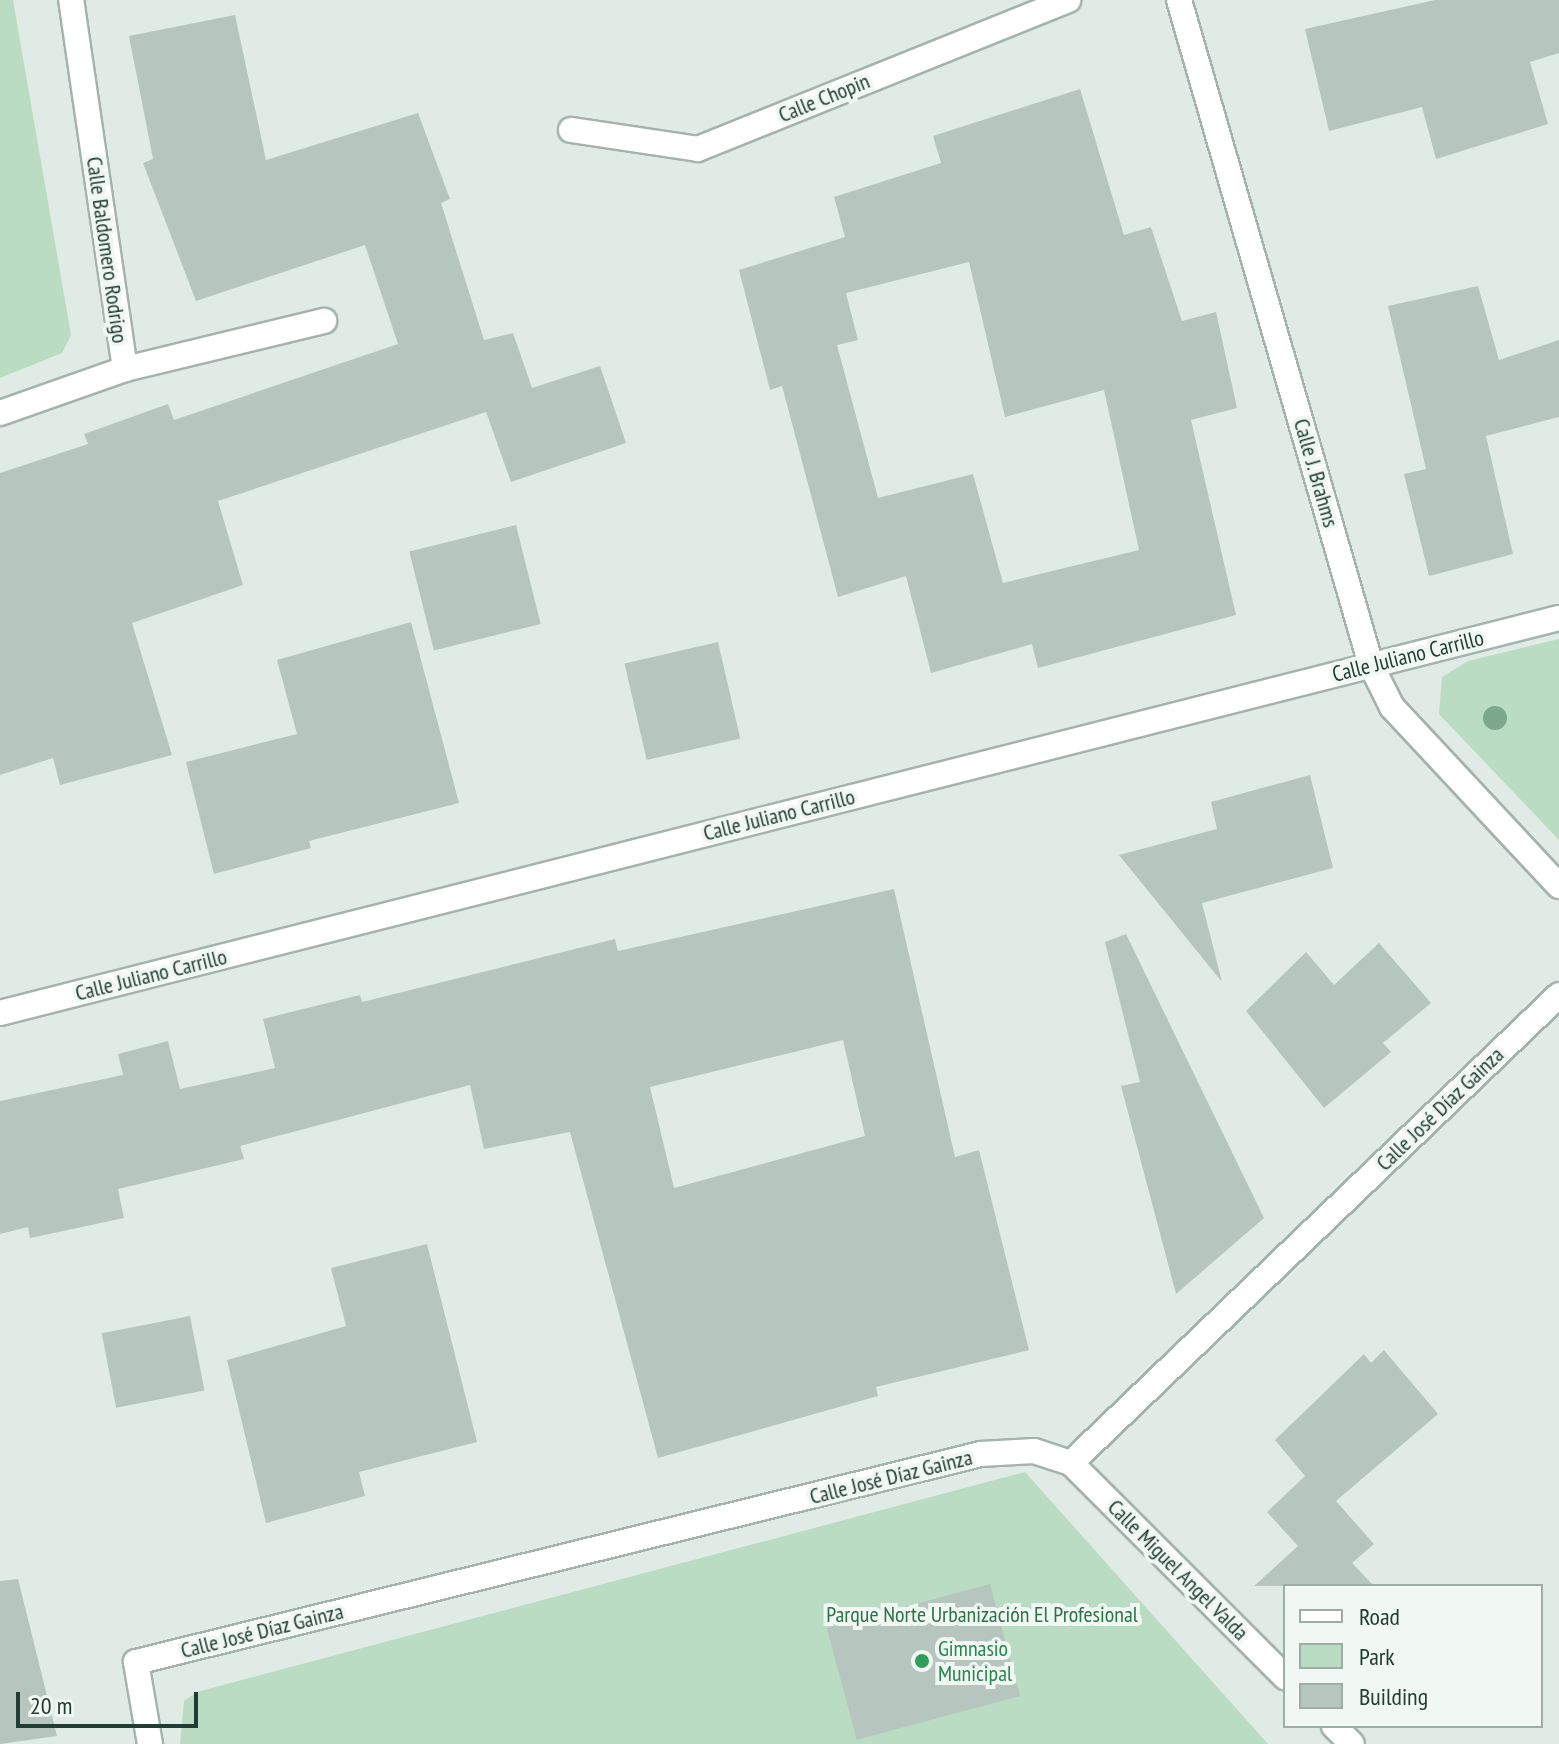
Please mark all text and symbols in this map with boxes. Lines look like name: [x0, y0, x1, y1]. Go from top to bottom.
street label: Calle Chopin: [775, 68, 873, 128]
street label: Calle Baldomero Rodrigo: [81, 155, 133, 345]
street label: Calle J. Brahms: [1288, 415, 1344, 531]
street label: Calle Juliano Carrillo: [1330, 624, 1486, 688]
street label: Calle Juliano Carrillo: [701, 783, 857, 847]
street label: Calle Juliano Carrillo: [73, 943, 229, 1007]
street label: Calle José Díaz Gainza: [1371, 1041, 1509, 1177]
street label: Calle José Díaz Gainza: [807, 1444, 975, 1510]
street label: Calle Miguel Angel Valda: [1102, 1494, 1254, 1646]
legend: [1283, 1584, 1543, 1728]
street label: Calle José Díaz Gainza: [178, 1598, 346, 1664]
text: Road: [1359, 1601, 1400, 1632]
park label: Parque Norte Urbanización El Profesional: [826, 1602, 1138, 1628]
place label: Gimnasio Municipal: [938, 1635, 1012, 1686]
text: Park: [1359, 1641, 1395, 1672]
marker: Gimnasio Municipal: [913, 1652, 931, 1670]
scale bar: [20, 1676, 202, 1726]
text: Building: [1359, 1681, 1428, 1712]
text: 20 m: [30, 1690, 72, 1721]

